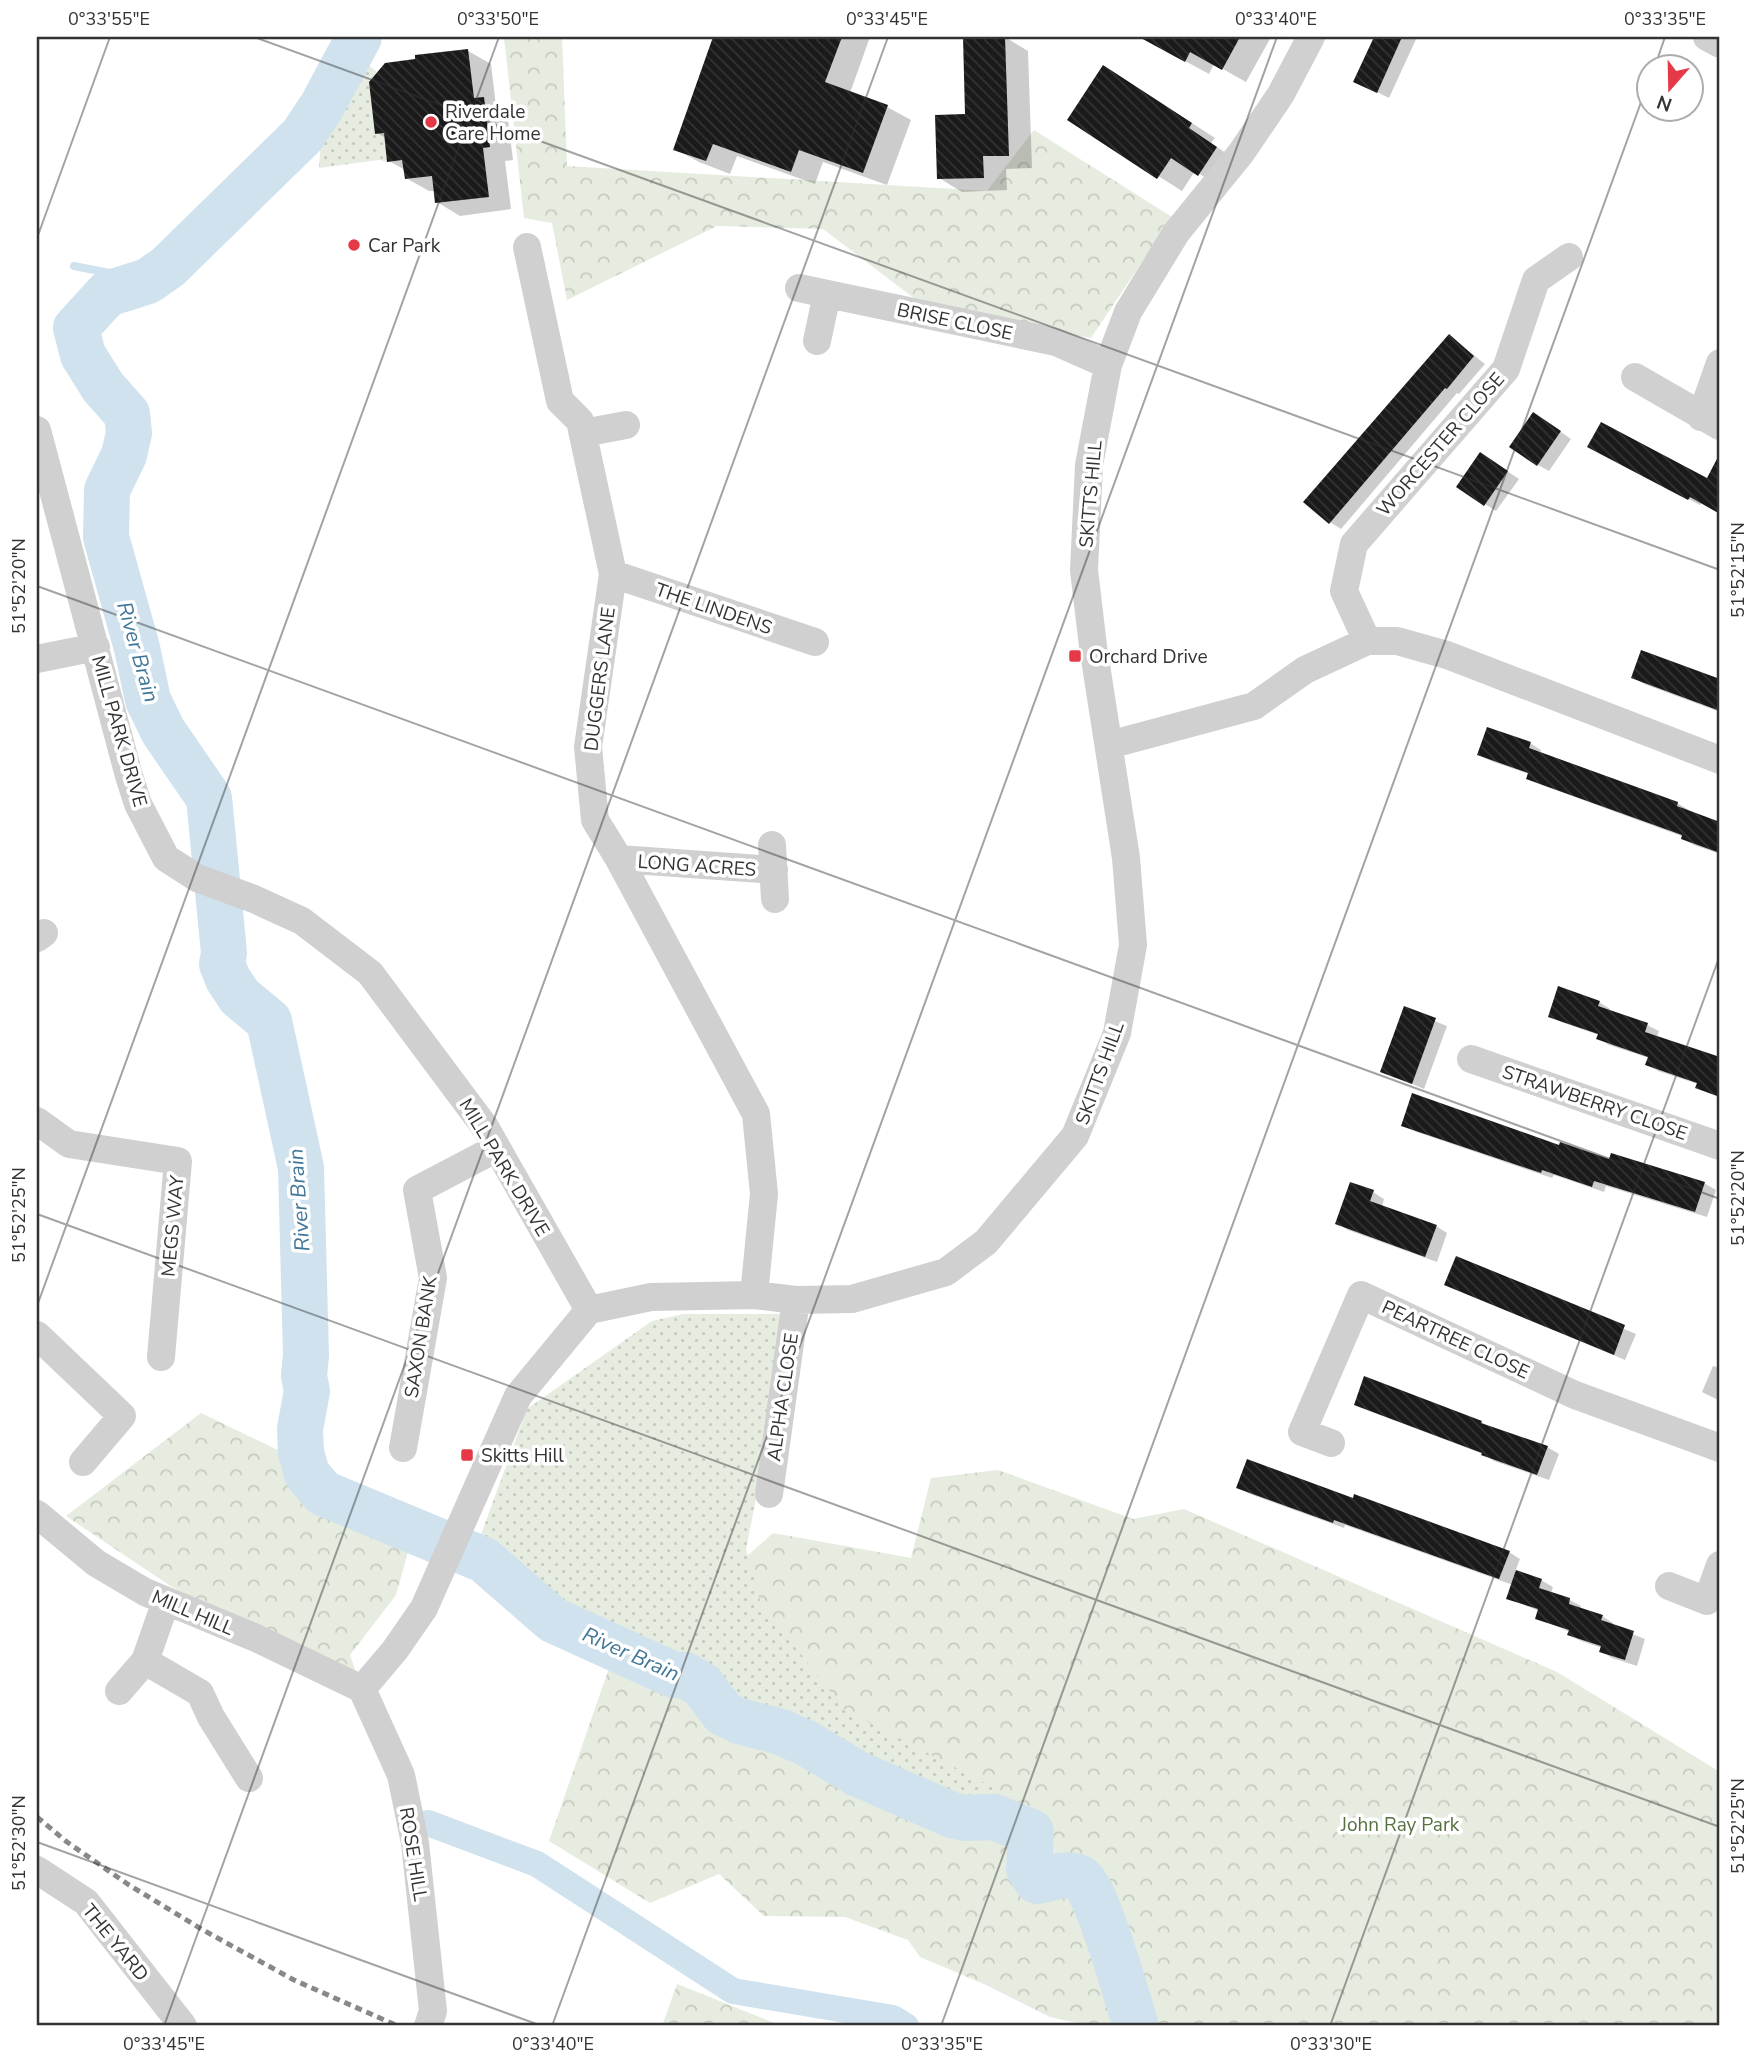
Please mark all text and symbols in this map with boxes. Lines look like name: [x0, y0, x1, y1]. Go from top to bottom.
text: 0°33'55"E: [68, 7, 150, 31]
text: 0°33'50"E: [457, 7, 539, 31]
text: 0°33'45"E: [846, 7, 928, 31]
text: 0°33'40"E: [1235, 7, 1317, 31]
text: 0°33'35"E: [1624, 7, 1706, 31]
north arrow: [1634, 52, 1704, 122]
text: N: [1653, 88, 1676, 118]
place label: Riverdale Care Home: [445, 99, 541, 147]
marker: Riverdale Care Home: [423, 114, 439, 130]
place label: Car Park: [368, 233, 441, 259]
marker: Car Park: [346, 237, 362, 253]
street label: BRISE CLOSE: [894, 297, 1015, 347]
street label: WORCESTER CLOSE: [1371, 367, 1511, 522]
street label: SKITTS HILL: [1073, 439, 1109, 549]
text: 51°52'15"N: [1726, 522, 1750, 618]
text: 51°52'20"N: [7, 538, 31, 634]
street label: THE LINDENS: [652, 577, 776, 641]
water label: River Brain: [110, 599, 166, 705]
street label: DUGGERS LANE: [578, 606, 622, 753]
place label: Orchard Drive: [1089, 644, 1208, 670]
marker: Orchard Drive: [1067, 648, 1083, 664]
street label: MILL PARK DRIVE: [85, 652, 153, 810]
street label: LONG ACRES: [637, 849, 757, 883]
street label: SKITTS HILL: [1069, 1018, 1131, 1128]
street label: STRAWBERRY CLOSE: [1499, 1059, 1691, 1147]
street label: MILL PARK DRIVE: [453, 1094, 556, 1241]
water label: River Brain: [281, 1148, 317, 1252]
text: 51°52'20"N: [1726, 1150, 1750, 1246]
text: 51°52'25"N: [7, 1167, 31, 1263]
street label: MEGS WAY: [156, 1174, 190, 1278]
street label: SAXON BANK: [399, 1273, 444, 1400]
street label: PEARTREE CLOSE: [1378, 1294, 1534, 1385]
street label: ALPHA CLOSE: [761, 1331, 805, 1463]
place label: Skitts Hill: [481, 1443, 564, 1469]
marker: Skitts Hill: [459, 1447, 475, 1463]
street label: MILL HILL: [148, 1584, 238, 1642]
water label: River Brain: [578, 1620, 684, 1688]
text: 51°52'25"N: [1726, 1778, 1750, 1874]
text: 51°52'30"N: [7, 1795, 31, 1891]
street label: ROSE HILL: [393, 1805, 433, 1904]
park label: John Ray Park: [1340, 1812, 1460, 1838]
street label: THE YARD: [76, 1898, 154, 1987]
text: 0°33'45"E: [123, 2032, 205, 2056]
text: 0°33'40"E: [512, 2032, 594, 2056]
text: 0°33'35"E: [901, 2032, 983, 2056]
text: 0°33'30"E: [1290, 2032, 1372, 2056]

